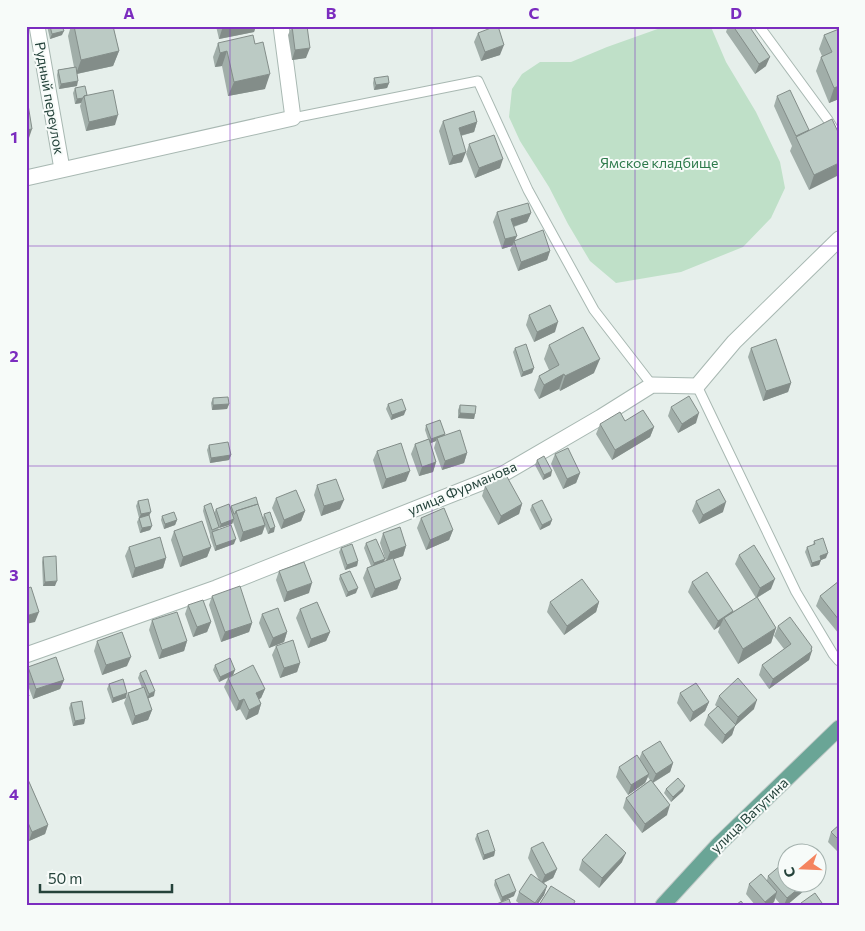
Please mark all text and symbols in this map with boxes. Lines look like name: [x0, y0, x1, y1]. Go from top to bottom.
text: A: [123, 3, 135, 22]
text: B: [326, 3, 337, 22]
text: C: [529, 3, 540, 22]
text: D: [730, 3, 742, 22]
street label: Рудный переулок: [32, 40, 68, 156]
text: 1: [10, 127, 18, 146]
park label: Ямское кладбище: [600, 154, 718, 171]
text: 2: [9, 346, 19, 365]
street label: улица Фурманова: [405, 457, 519, 519]
text: 3: [9, 565, 19, 584]
street label: улица Ватутина: [707, 774, 791, 856]
text: 4: [9, 784, 19, 803]
north arrow: [778, 844, 828, 894]
scale bar: [40, 861, 172, 893]
text: С: [780, 865, 799, 880]
text: 50 m: [48, 869, 82, 887]

